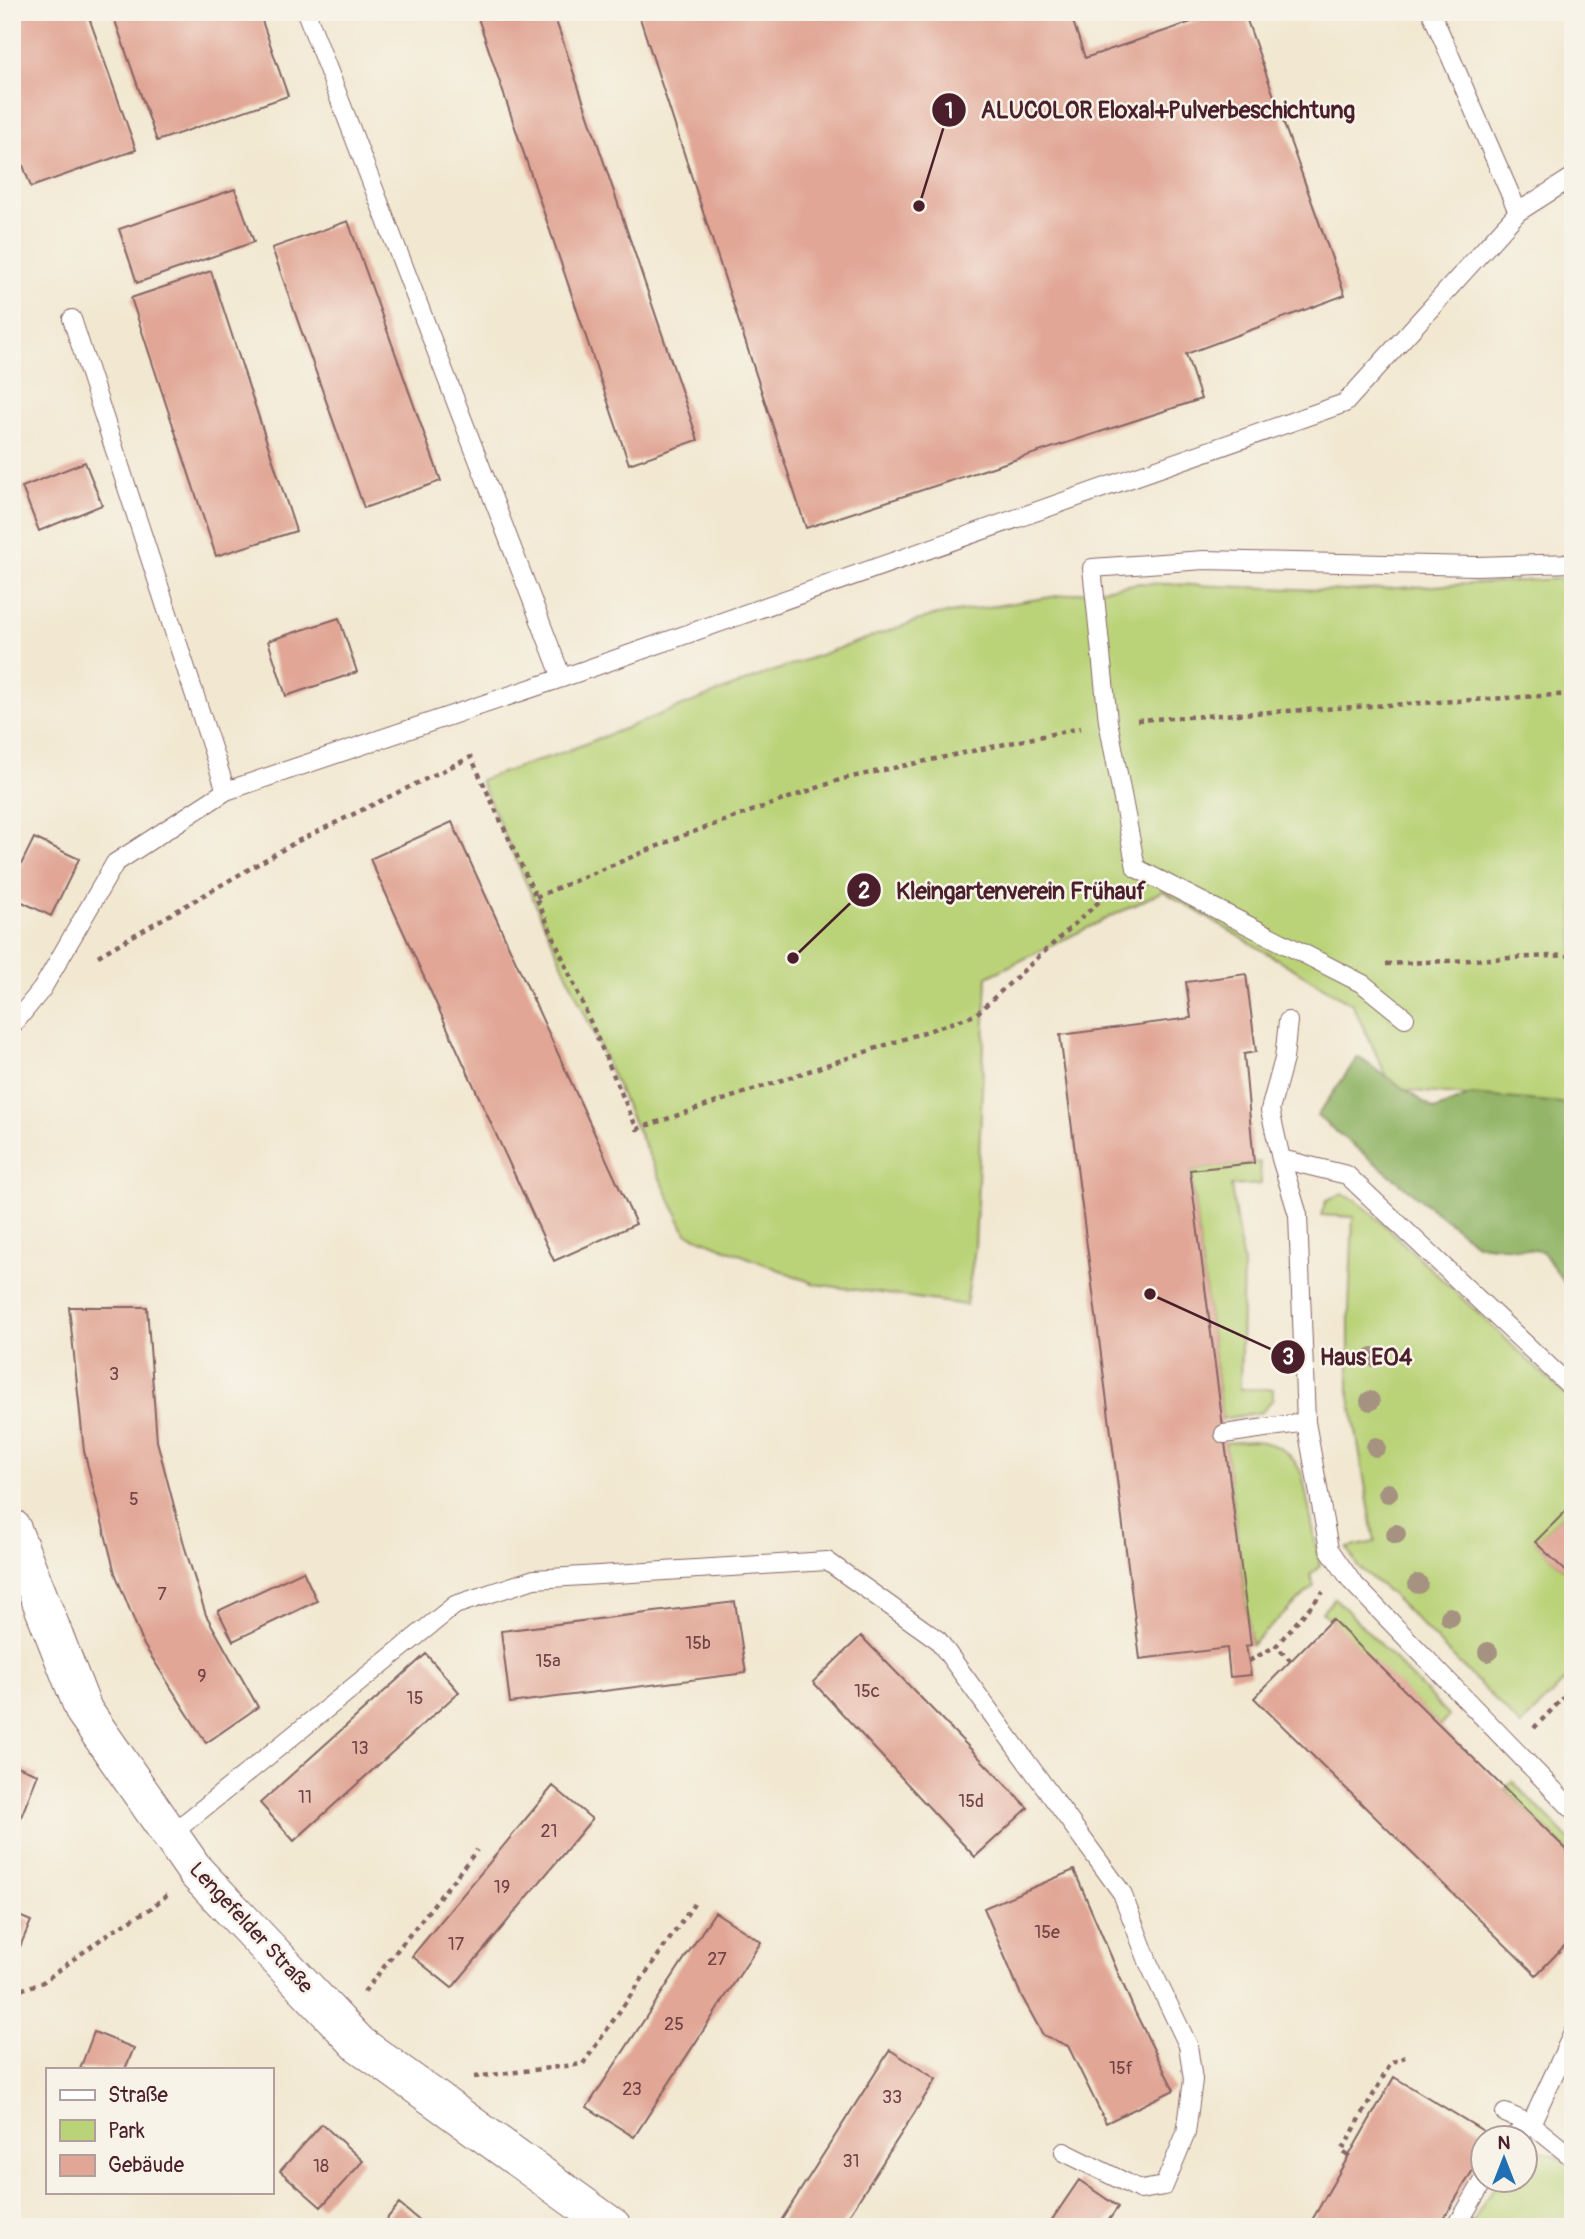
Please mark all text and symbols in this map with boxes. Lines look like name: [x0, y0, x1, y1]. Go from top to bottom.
callout: ALUCOLOR Eloxal+Pulverbeschichtung: [932, 88, 1369, 132]
text: ALUCOLOR Eloxal+Pulverbeschichtung: [981, 96, 1356, 125]
text: 1: [945, 98, 953, 125]
callout: Kleingartenverein Frühauf: [847, 868, 1160, 912]
text: Kleingartenverein Frühauf: [896, 877, 1147, 906]
text: 2: [858, 878, 870, 905]
callout: Haus E04: [1271, 1335, 1427, 1379]
text: Haus E04: [1320, 1343, 1413, 1372]
text: 3: [1282, 1344, 1294, 1371]
house number: 3: [109, 1363, 119, 1386]
house number: 5: [129, 1488, 139, 1511]
house number: 7: [157, 1583, 167, 1606]
house number: 15b: [685, 1632, 711, 1655]
house number: 15a: [535, 1650, 561, 1673]
house number: 9: [197, 1665, 207, 1688]
house number: 15c: [854, 1680, 880, 1703]
house number: 15: [407, 1687, 423, 1710]
house number: 13: [351, 1737, 369, 1760]
house number: 11: [298, 1786, 312, 1809]
house number: 15d: [958, 1790, 984, 1813]
house number: 21: [540, 1820, 558, 1843]
street label: Lengefelder Straße: [183, 1857, 319, 2000]
house number: 19: [494, 1876, 510, 1899]
house number: 15e: [1034, 1921, 1060, 1944]
house number: 17: [448, 1933, 465, 1956]
house number: 27: [707, 1948, 727, 1971]
house number: 25: [664, 2013, 684, 2036]
house number: 15f: [1109, 2057, 1134, 2080]
legend: [46, 2068, 273, 2194]
house number: 23: [622, 2078, 642, 2101]
text: Straße: [108, 2082, 168, 2109]
house number: 33: [882, 2086, 902, 2109]
text: Park: [108, 2118, 145, 2145]
north arrow: [1470, 2124, 1540, 2194]
text: N: [1498, 2131, 1511, 2155]
house number: 31: [842, 2150, 860, 2173]
text: Gebäude: [108, 2152, 185, 2179]
house number: 18: [313, 2155, 329, 2178]

